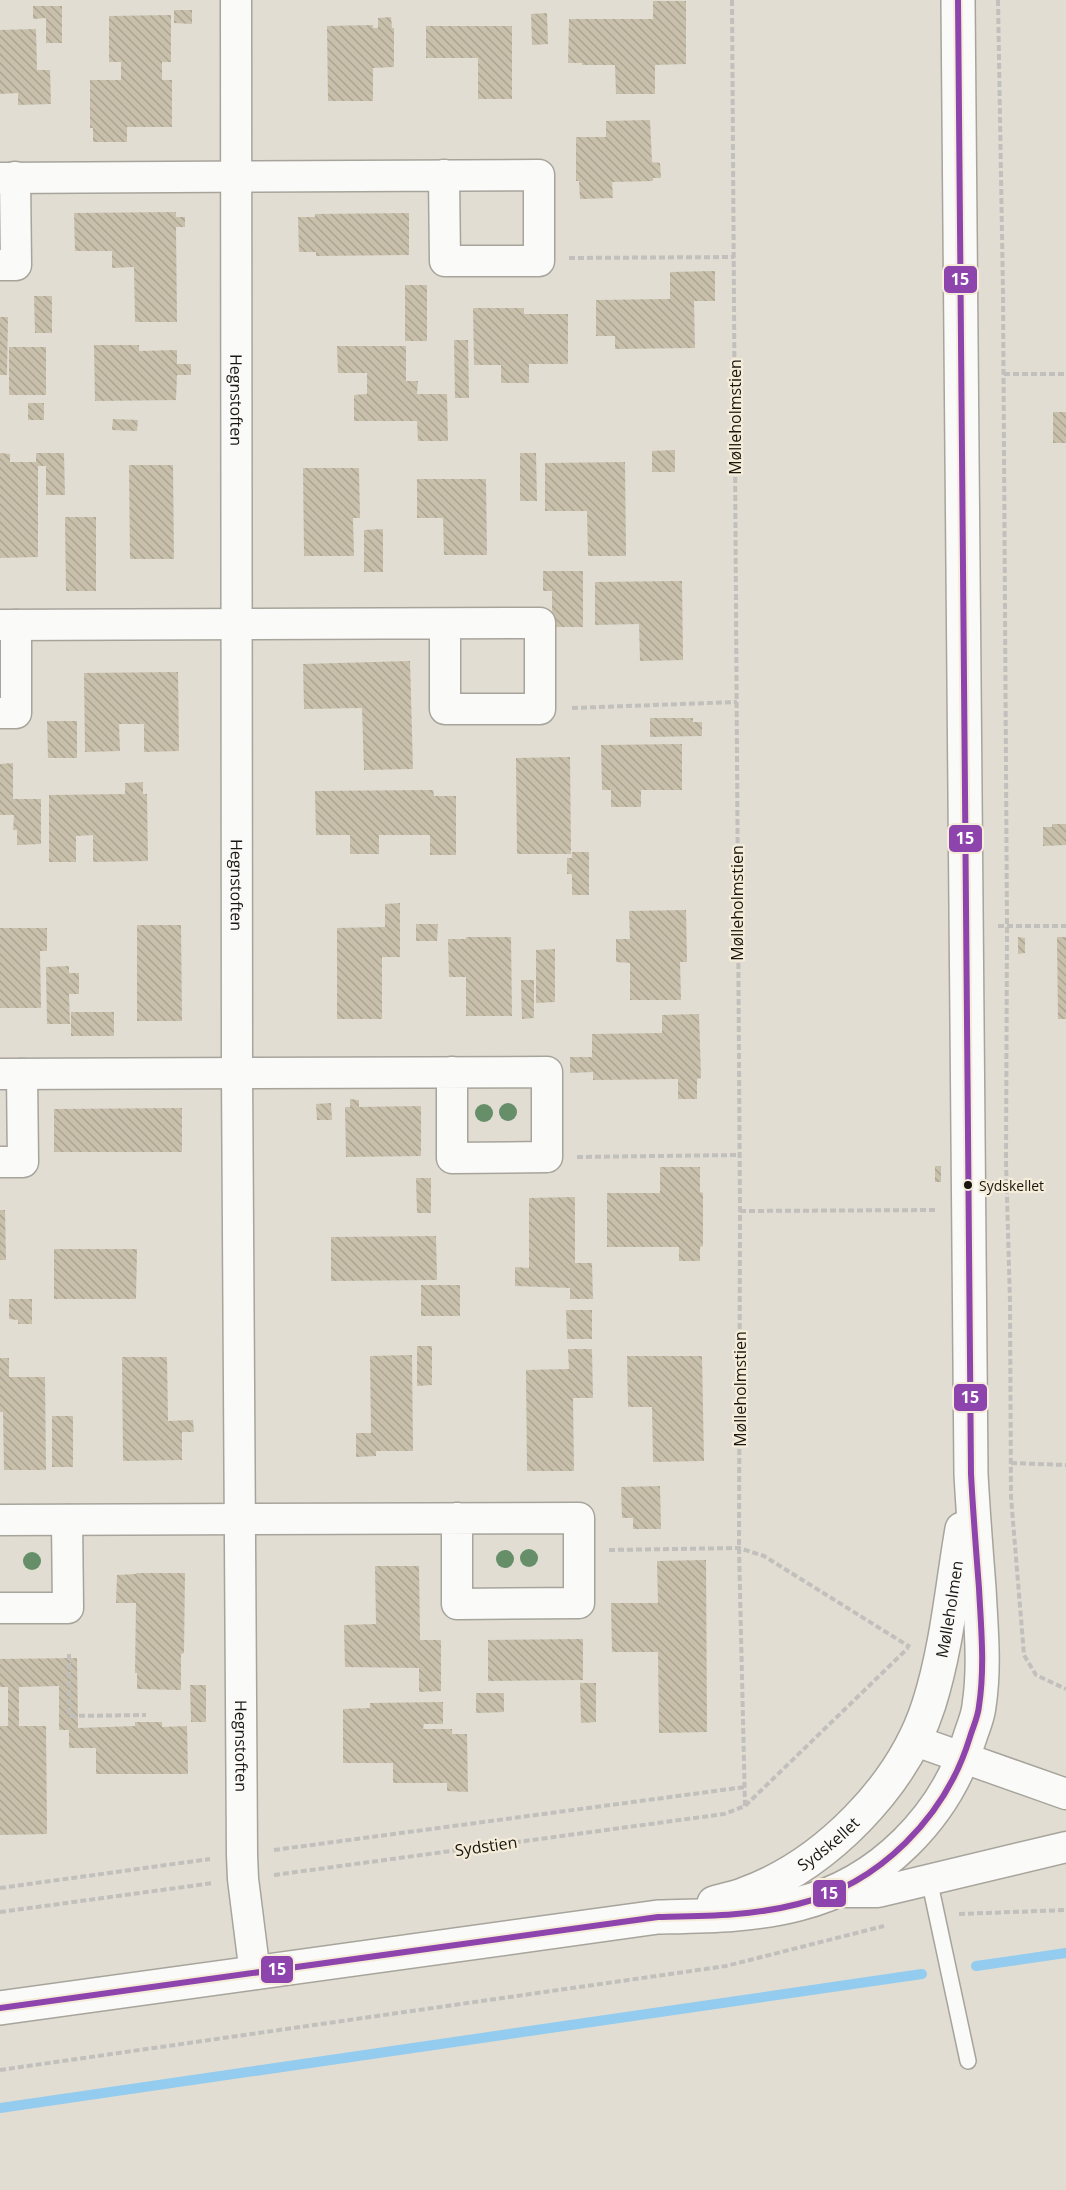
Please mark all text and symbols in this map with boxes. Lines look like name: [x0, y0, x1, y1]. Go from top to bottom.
line badge: 15: [943, 265, 978, 294]
text: 15: [951, 268, 969, 290]
street label: Hegnstoften: [225, 354, 247, 446]
street label: Mølleholmstien: [724, 359, 746, 475]
line badge: 15: [948, 824, 983, 853]
text: 15: [956, 827, 974, 849]
street label: Hegnstoften: [226, 839, 248, 931]
street label: Mølleholmstien: [726, 845, 748, 961]
place label: Sydskellet: [979, 1176, 1044, 1195]
marker: Sydskellet: [962, 1179, 974, 1191]
street label: Mølleholmstien: [729, 1331, 751, 1447]
line badge: 15: [953, 1383, 988, 1412]
text: 15: [961, 1386, 979, 1408]
street label: Mølleholmen: [930, 1559, 968, 1660]
street label: Hegnstoften: [230, 1700, 253, 1792]
street label: Sydskellet: [793, 1812, 864, 1876]
street label: Sydstien: [453, 1831, 519, 1861]
line badge: 15: [812, 1879, 847, 1908]
text: 15: [820, 1882, 838, 1904]
line badge: 15: [260, 1955, 294, 1984]
text: 15: [268, 1958, 286, 1980]

